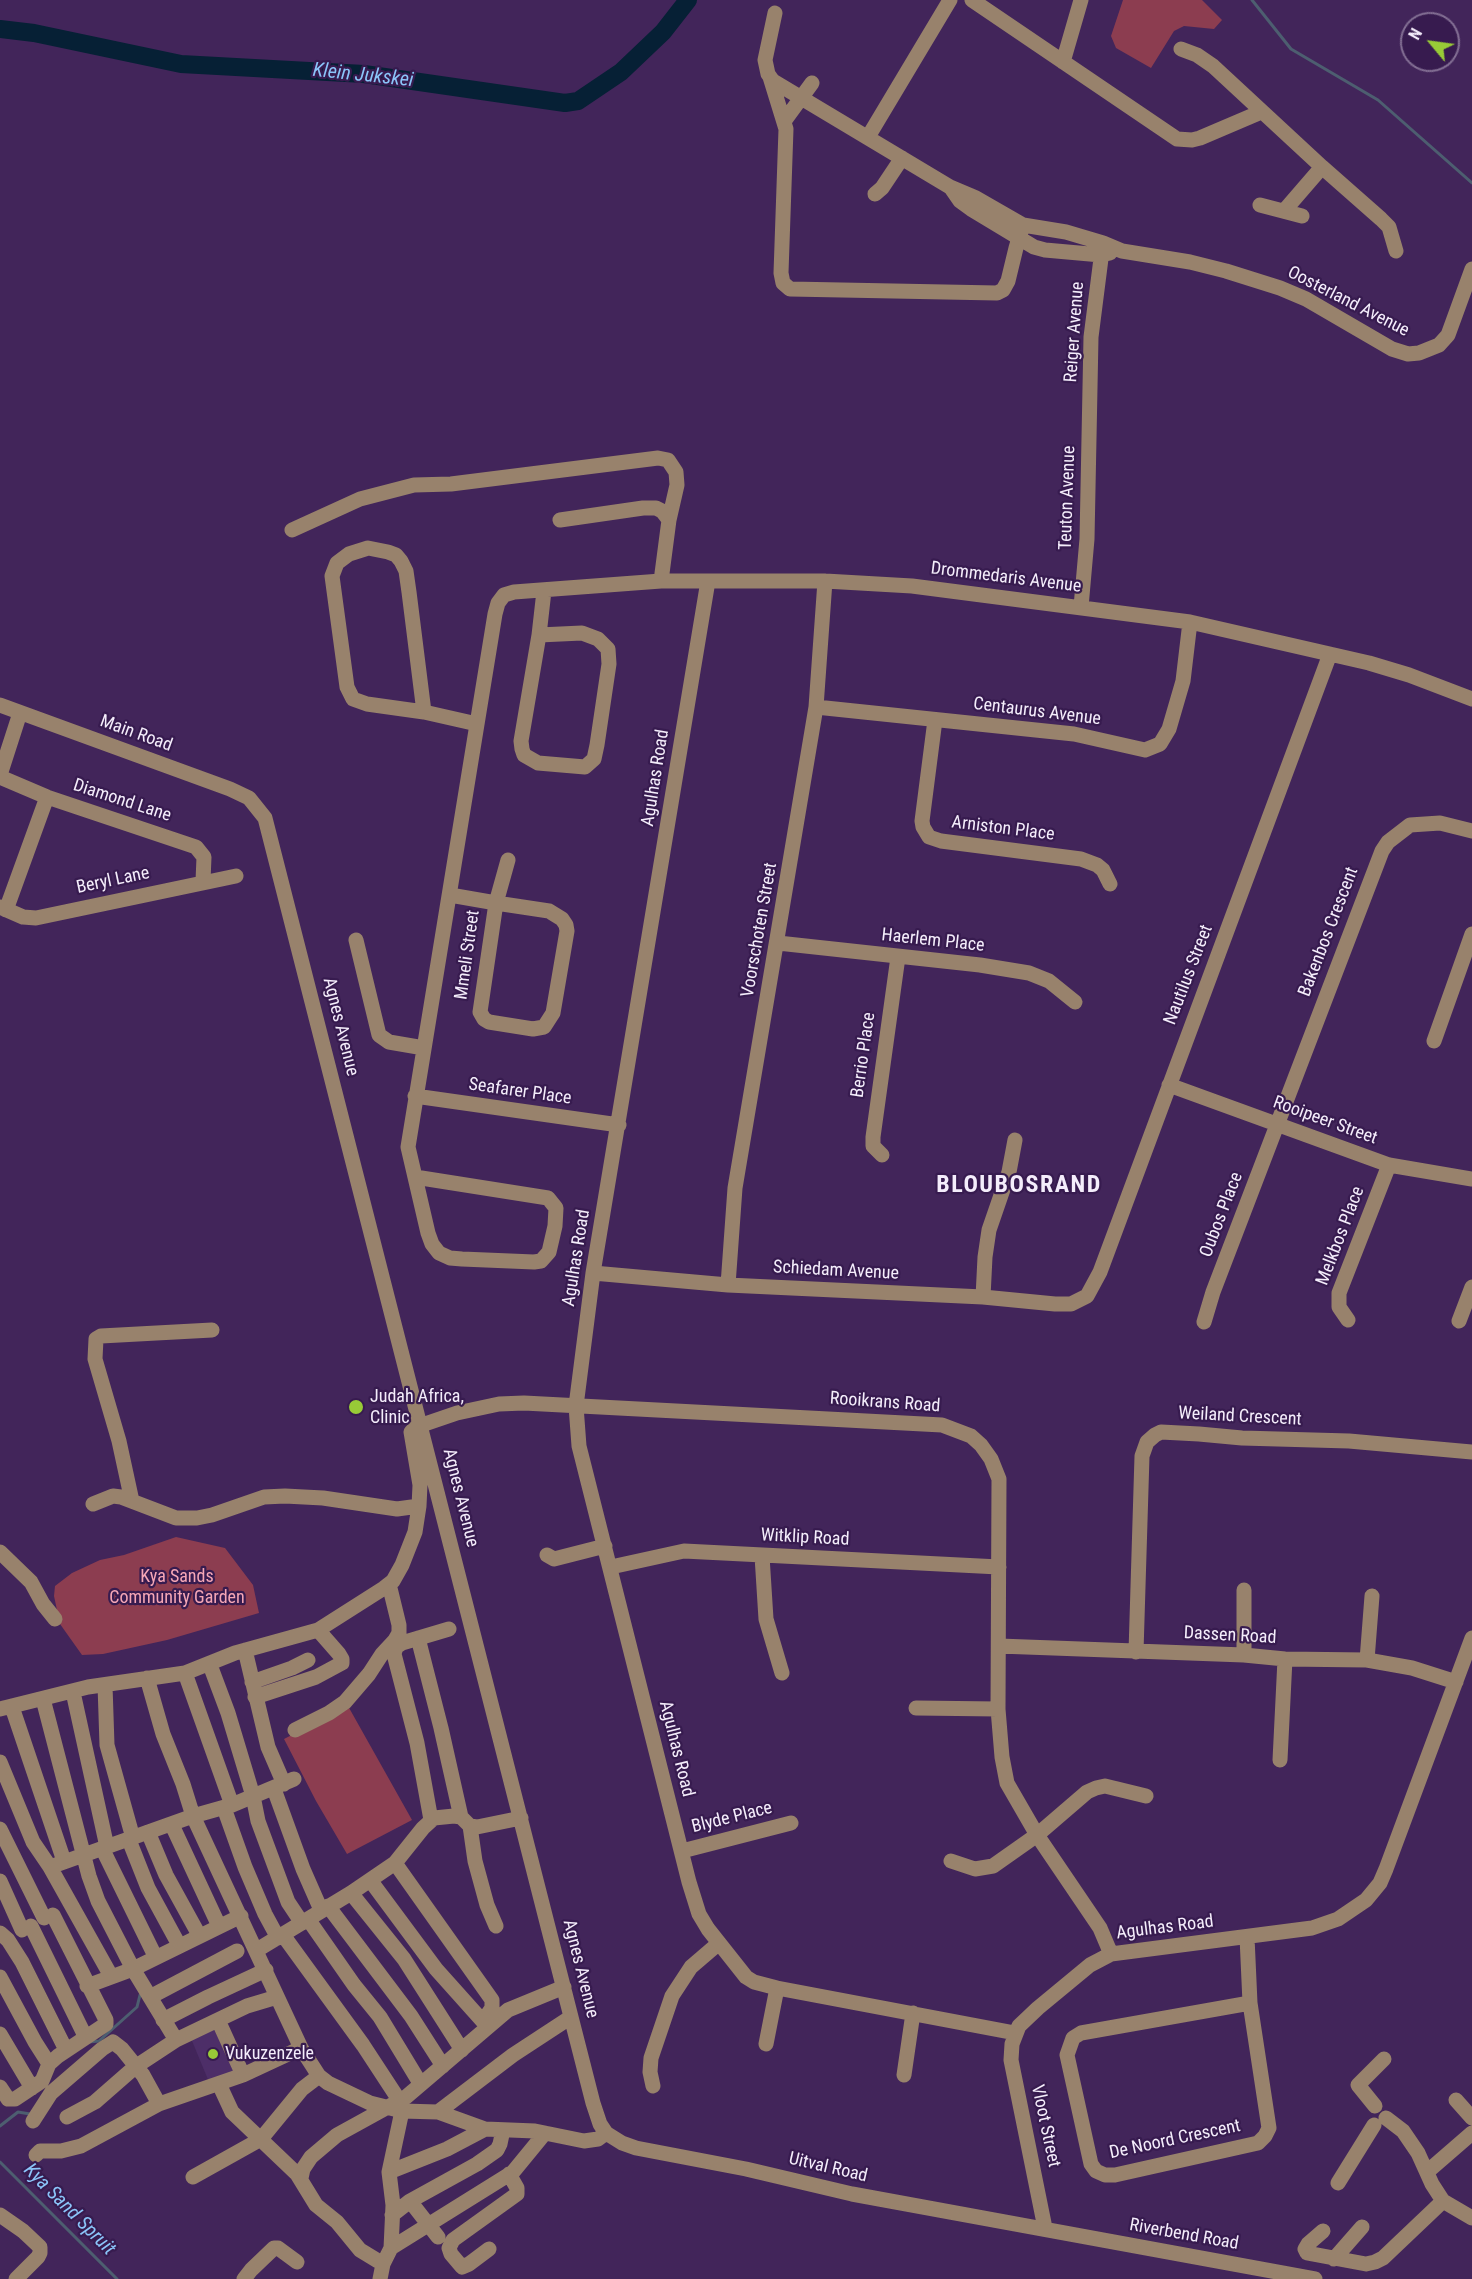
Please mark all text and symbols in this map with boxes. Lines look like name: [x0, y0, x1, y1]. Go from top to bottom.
north arrow: [1400, 12, 1460, 72]
text: N: [1405, 25, 1426, 43]
water label: Klein Jukskei: [312, 59, 414, 93]
street label: Oosterland Avenue: [1284, 262, 1412, 342]
street label: Reiger Avenue: [1061, 281, 1089, 383]
street label: Teuton Avenue: [1055, 445, 1081, 551]
street label: Drommedaris Avenue: [930, 558, 1082, 598]
street label: Centaurus Avenue: [972, 693, 1102, 731]
street label: Main Road: [97, 711, 175, 757]
street label: Agulhas Road: [638, 728, 674, 828]
street label: Diamond Lane: [70, 775, 174, 827]
street label: Arniston Place: [950, 812, 1056, 846]
street label: Voorschoten Street: [738, 861, 782, 999]
street label: Beryl Lane: [75, 863, 151, 899]
street label: Bakenbos Crescent: [1294, 864, 1364, 1000]
street label: Mmeli Street: [451, 909, 485, 1001]
street label: Nautilus Street: [1160, 922, 1218, 1028]
street label: Haerlem Place: [880, 925, 986, 957]
street label: Agnes Avenue: [317, 976, 363, 1078]
street label: Berrio Place: [847, 1011, 881, 1099]
street label: Seafarer Place: [467, 1074, 573, 1110]
street label: Rooipeer Street: [1270, 1092, 1380, 1150]
street label: Oubos Place: [1196, 1169, 1248, 1261]
district label: BLOUBOSRAND: [936, 1172, 1102, 1200]
street label: Melkbos Place: [1312, 1184, 1370, 1288]
street label: Agulhas Road: [559, 1208, 595, 1308]
street label: Schiedam Avenue: [773, 1257, 899, 1285]
place label: Judah Africa, Clinic: [370, 1386, 464, 1428]
street label: Rooikrans Road: [829, 1388, 941, 1418]
marker: Judah Africa, Clinic: [347, 1398, 365, 1416]
street label: Weiland Crescent: [1178, 1403, 1302, 1431]
street label: Agnes Avenue: [437, 1447, 483, 1549]
street label: Witklip Road: [760, 1525, 850, 1551]
park label: Kya Sands Community Garden: [109, 1566, 245, 1608]
street label: Dassen Road: [1183, 1623, 1277, 1649]
street label: Agulhas Road: [654, 1699, 698, 1799]
street label: Blyde Place: [689, 1798, 775, 1838]
street label: Agulhas Road: [1115, 1911, 1215, 1945]
street label: Agnes Avenue: [557, 1918, 603, 2020]
place label: Vukuzenzele: [225, 2043, 314, 2065]
marker: Vukuzenzele: [206, 2047, 220, 2061]
street label: Vloot Street: [1026, 2083, 1064, 2169]
street label: De Noord Crescent: [1108, 2116, 1242, 2164]
street label: Uitval Road: [787, 2148, 869, 2188]
water label: Kya Sand Spruit: [18, 2159, 120, 2261]
street label: Riverbend Road: [1128, 2215, 1240, 2255]

